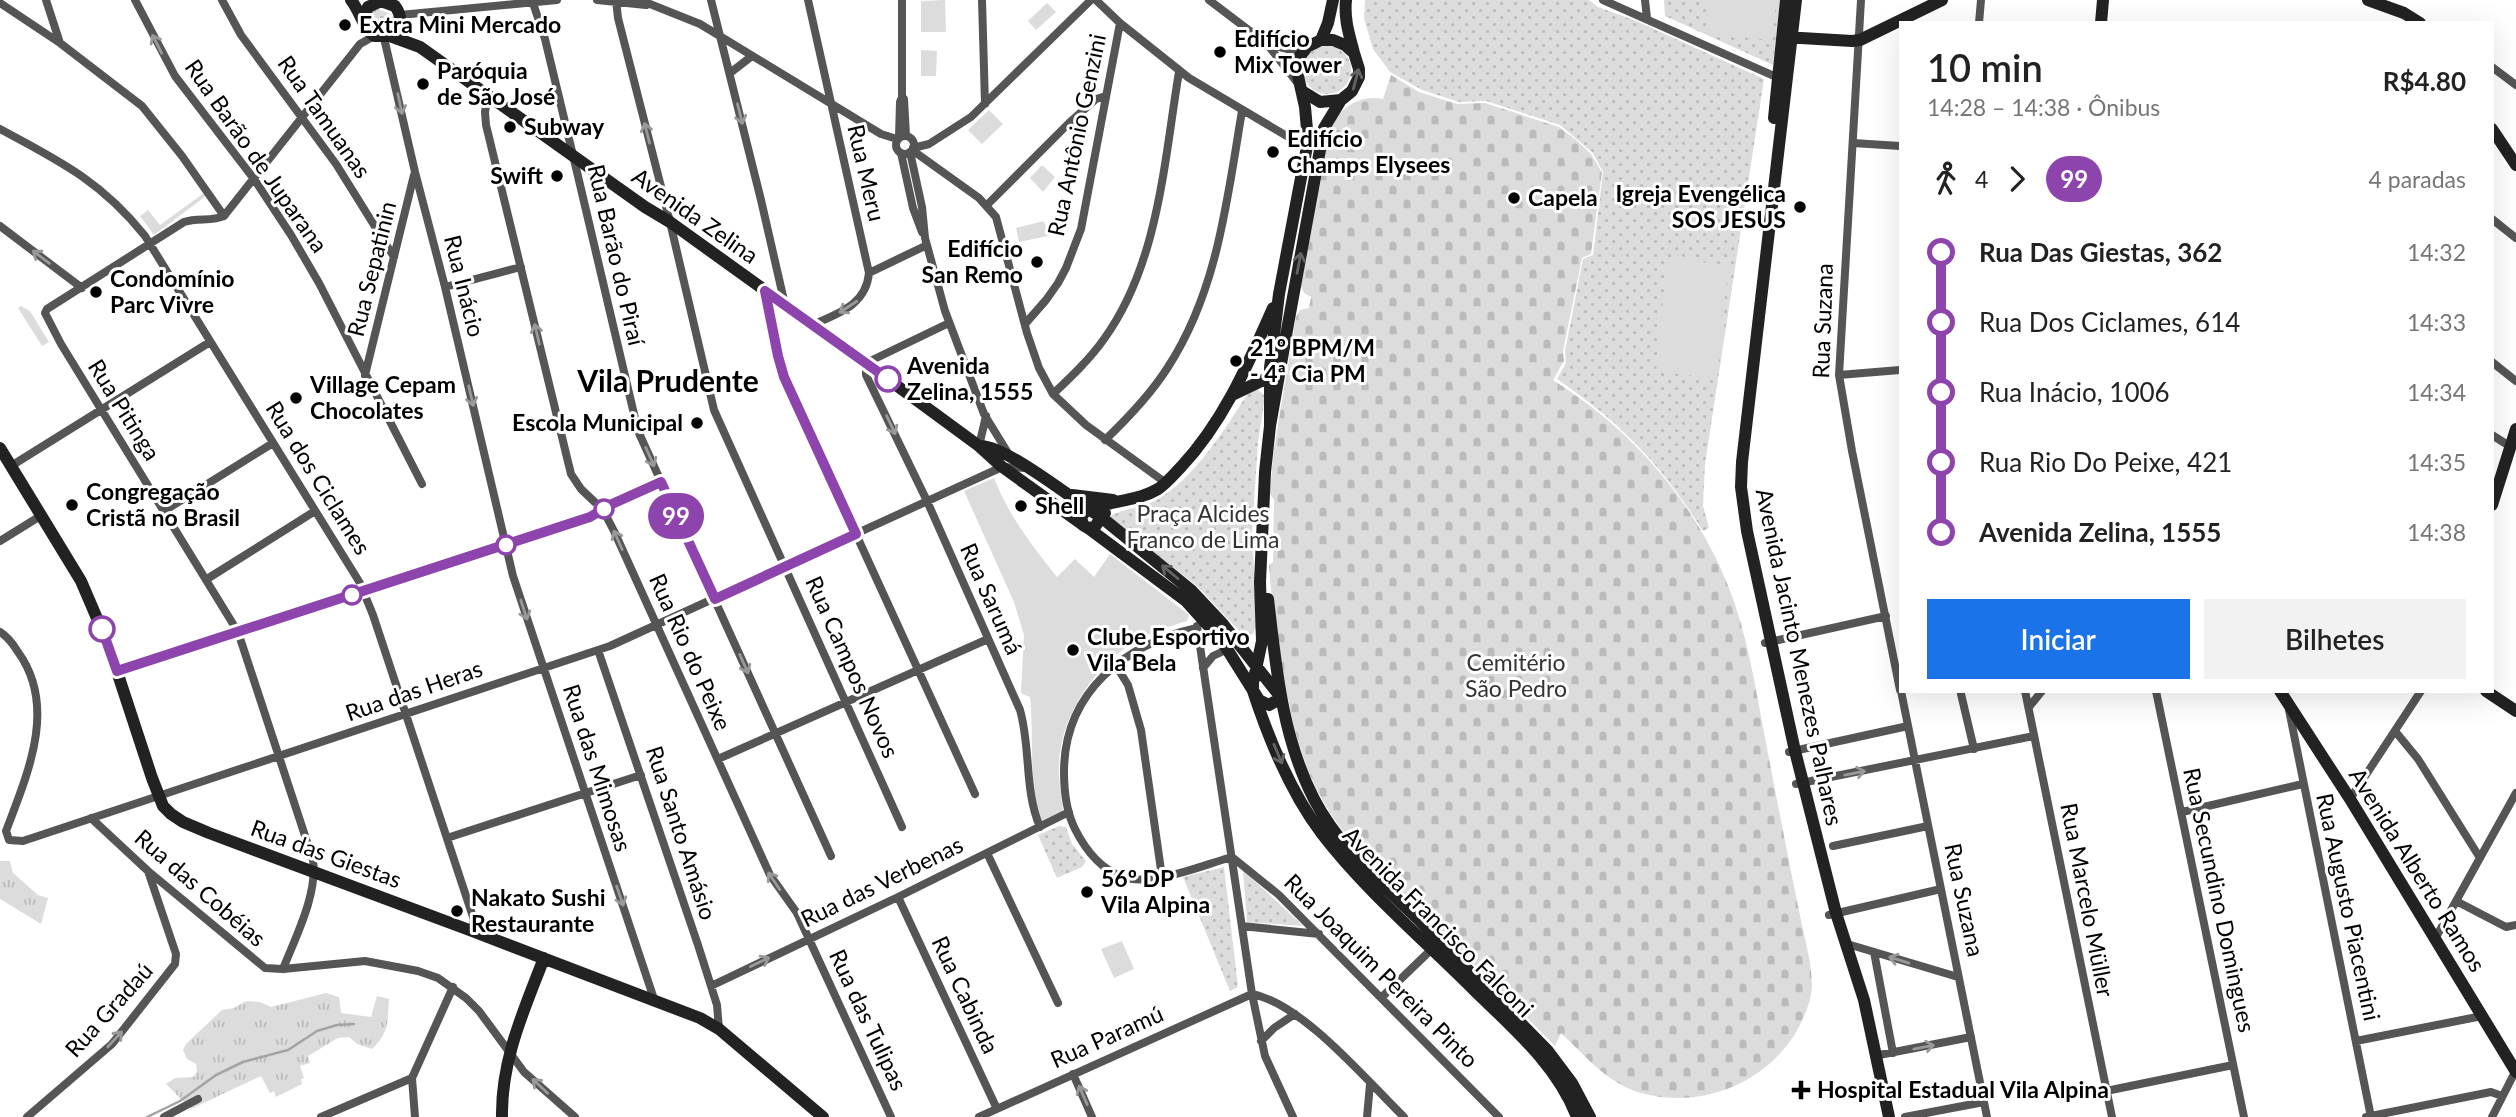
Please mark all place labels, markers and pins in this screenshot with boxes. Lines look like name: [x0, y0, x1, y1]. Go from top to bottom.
place label: Extra Mini Mercado: [359, 10, 561, 38]
marker: Extra Mini Mercado: [337, 17, 353, 33]
place label: Edifício Mix Tower: [1234, 24, 1342, 78]
marker: Edifício Mix Tower: [1212, 44, 1228, 60]
place label: Paróquia de São José: [437, 56, 555, 110]
marker: Paróquia de São José: [415, 76, 431, 92]
place label: Subway: [524, 112, 605, 140]
marker: Subway: [502, 119, 518, 135]
place label: Edifício Champs Elysees: [1287, 124, 1450, 178]
marker: Edifício Champs Elysees: [1265, 144, 1281, 160]
place label: Swift: [490, 161, 544, 189]
marker: Swift: [549, 168, 565, 184]
place label: Igreja Evengélica SOS JESUS: [1615, 179, 1786, 233]
place label: Capela: [1528, 183, 1598, 211]
marker: Capela: [1506, 190, 1522, 206]
marker: Igreja Evengélica SOS JESUS: [1792, 199, 1808, 215]
place label: Edifício San Remo: [922, 234, 1023, 288]
marker: Edifício San Remo: [1029, 254, 1045, 270]
place label: Condomínio Parc Vivre: [110, 264, 235, 318]
marker: Condomínio Parc Vivre: [88, 284, 104, 300]
place label: 21º BPM/M - 4ª Cia PM: [1250, 333, 1375, 387]
place label: Avenida Zelina, 1555: [906, 351, 1033, 405]
marker: 21º BPM/M - 4ª Cia PM: [1228, 353, 1244, 369]
marker: Avenida Zelina, 1555: [875, 366, 901, 392]
place label: Village Cepam Chocolates: [309, 370, 456, 424]
marker: Village Cepam Chocolates: [288, 390, 304, 406]
place label: Escola Municipal: [512, 408, 683, 436]
marker: Escola Municipal: [689, 415, 705, 431]
place label: Congregação Cristã no Brasil: [86, 477, 240, 531]
place label: Shell: [1035, 491, 1084, 519]
marker: Congregação Cristã no Brasil: [64, 497, 80, 513]
marker: Shell: [1013, 498, 1029, 514]
unlabelled marker: [594, 499, 614, 519]
unlabelled marker: [496, 535, 516, 555]
unlabelled marker: [342, 585, 362, 605]
unlabelled marker: [89, 616, 115, 642]
place label: Clube Esportivo Vila Bela: [1086, 622, 1250, 676]
marker: Clube Esportivo Vila Bela: [1065, 642, 1081, 658]
place label: 56º DP Vila Alpina: [1100, 864, 1210, 918]
place label: Nakato Sushi Restaurante: [471, 883, 605, 937]
marker: 56º DP Vila Alpina: [1079, 884, 1095, 900]
marker: Nakato Sushi Restaurante: [449, 903, 465, 919]
place label: Hospital Estadual Vila Alpina: [1817, 1075, 2109, 1103]
marker: Hospital Estadual Vila Alpina: [1791, 1080, 1811, 1100]

